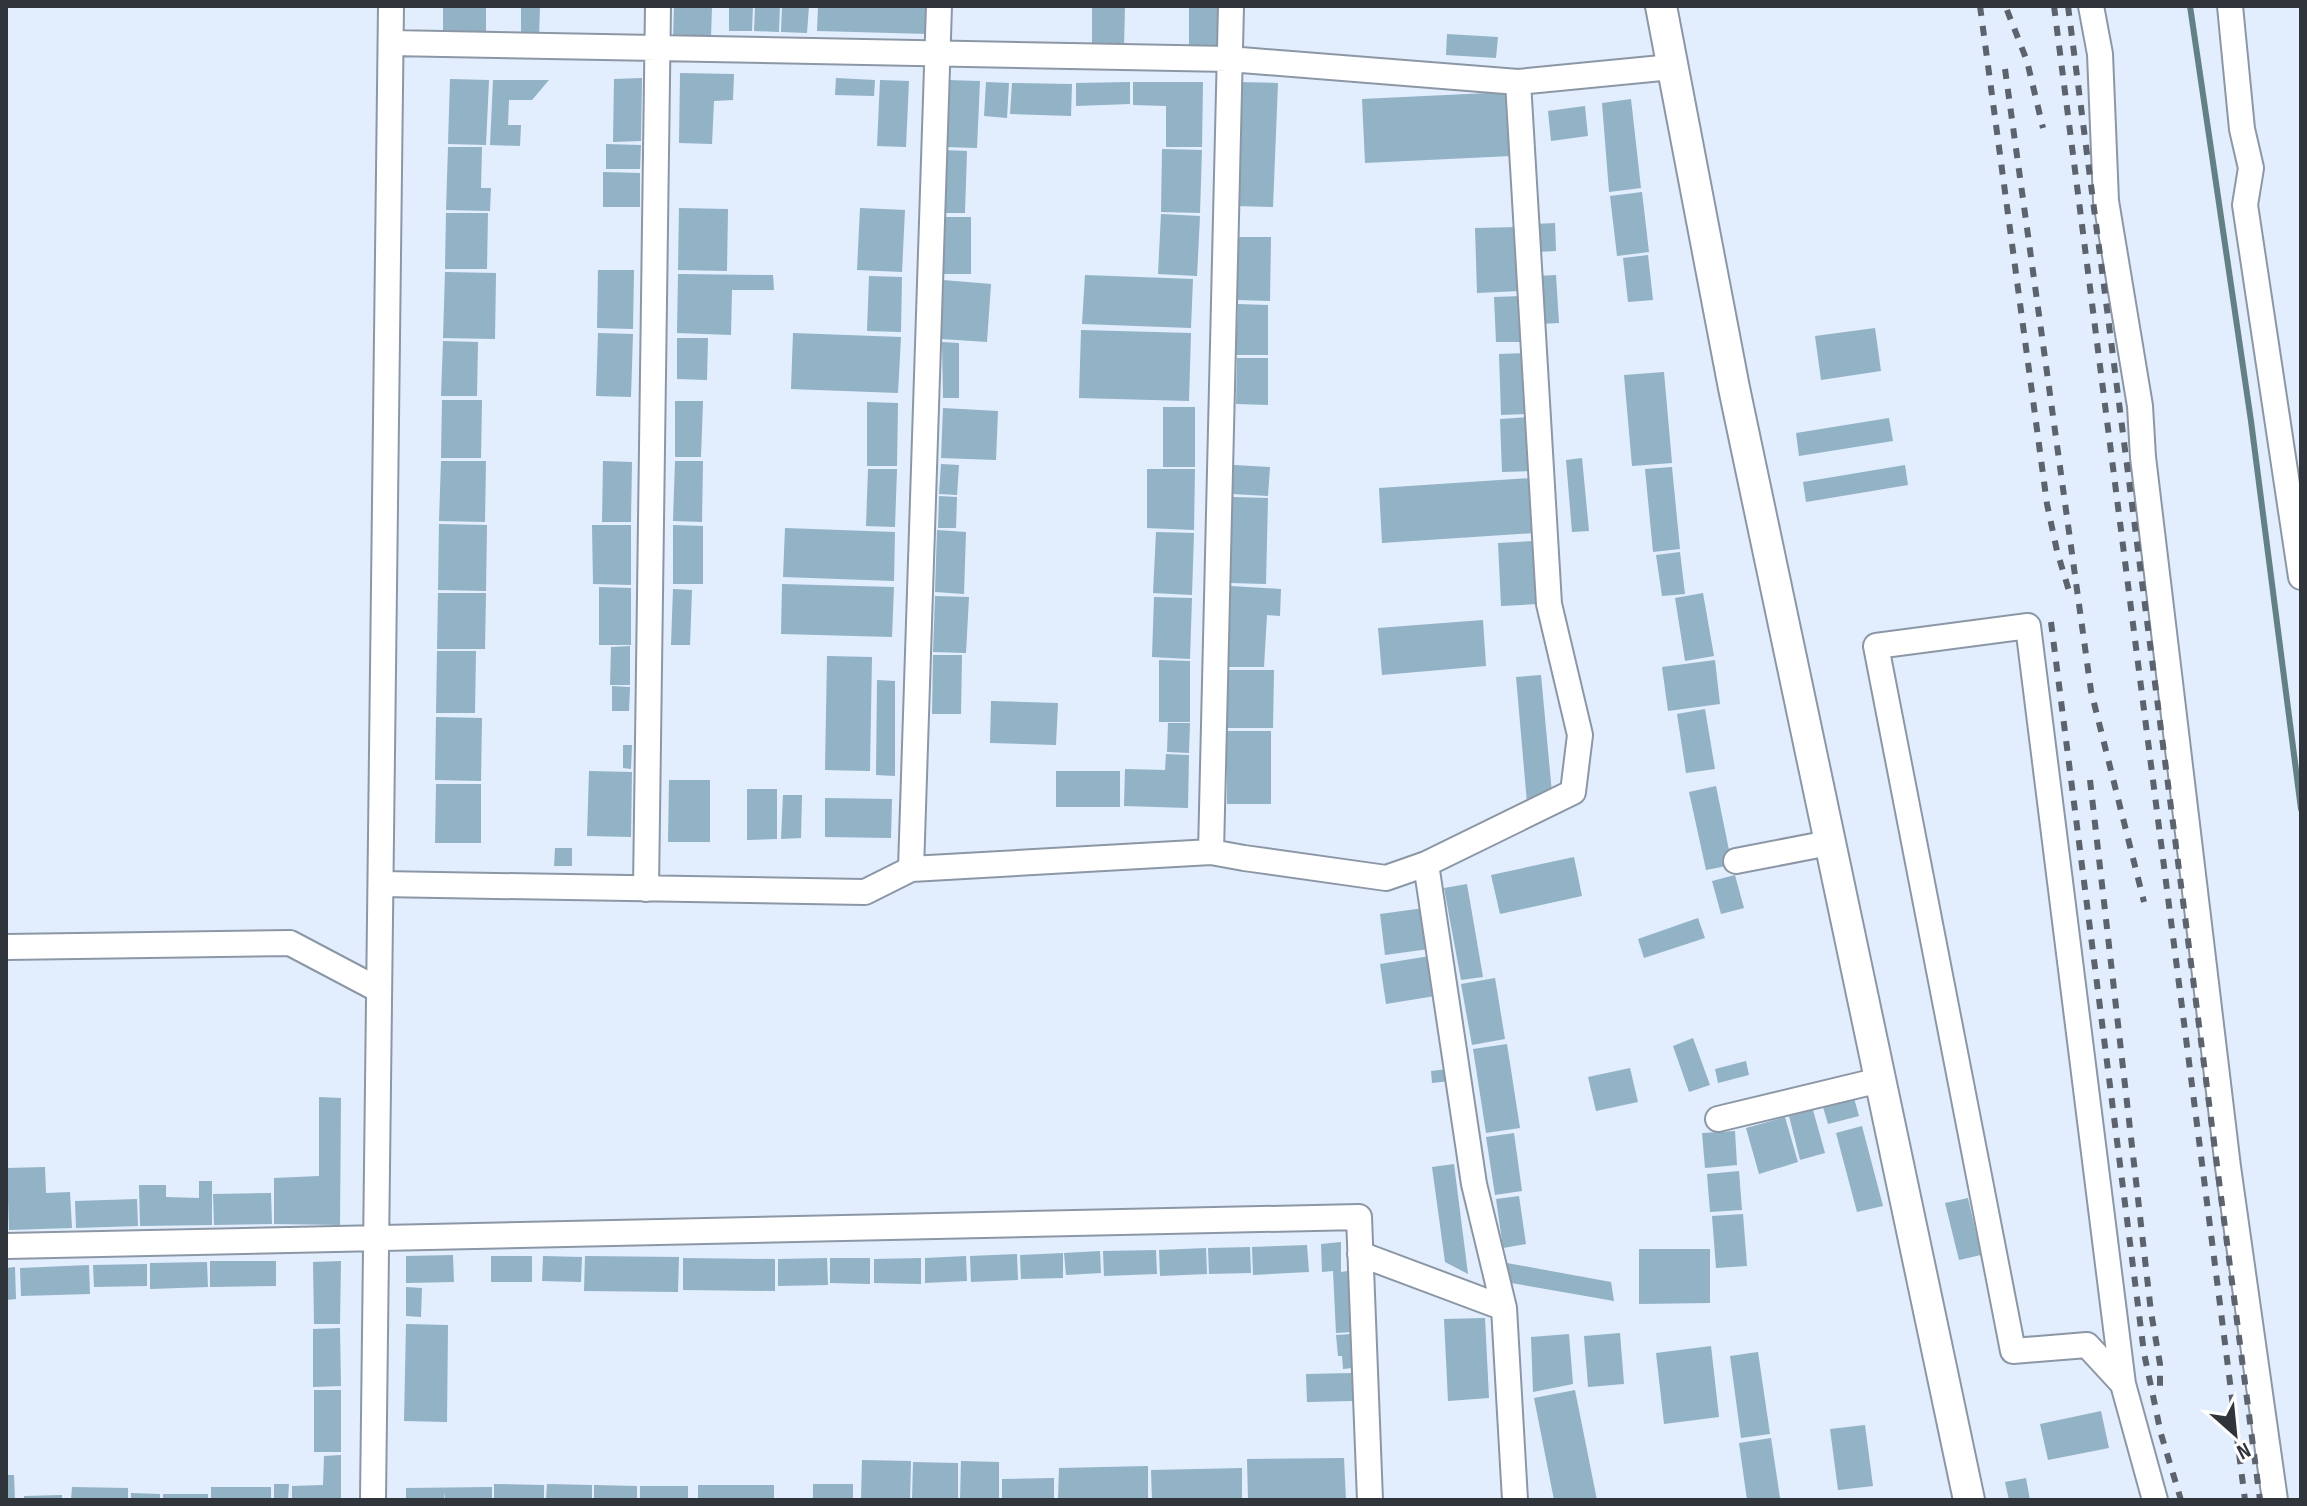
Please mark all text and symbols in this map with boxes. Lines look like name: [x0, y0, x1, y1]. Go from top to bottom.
north arrow: [2195, 1394, 2275, 1474]
text: N: [2232, 1436, 2255, 1465]

